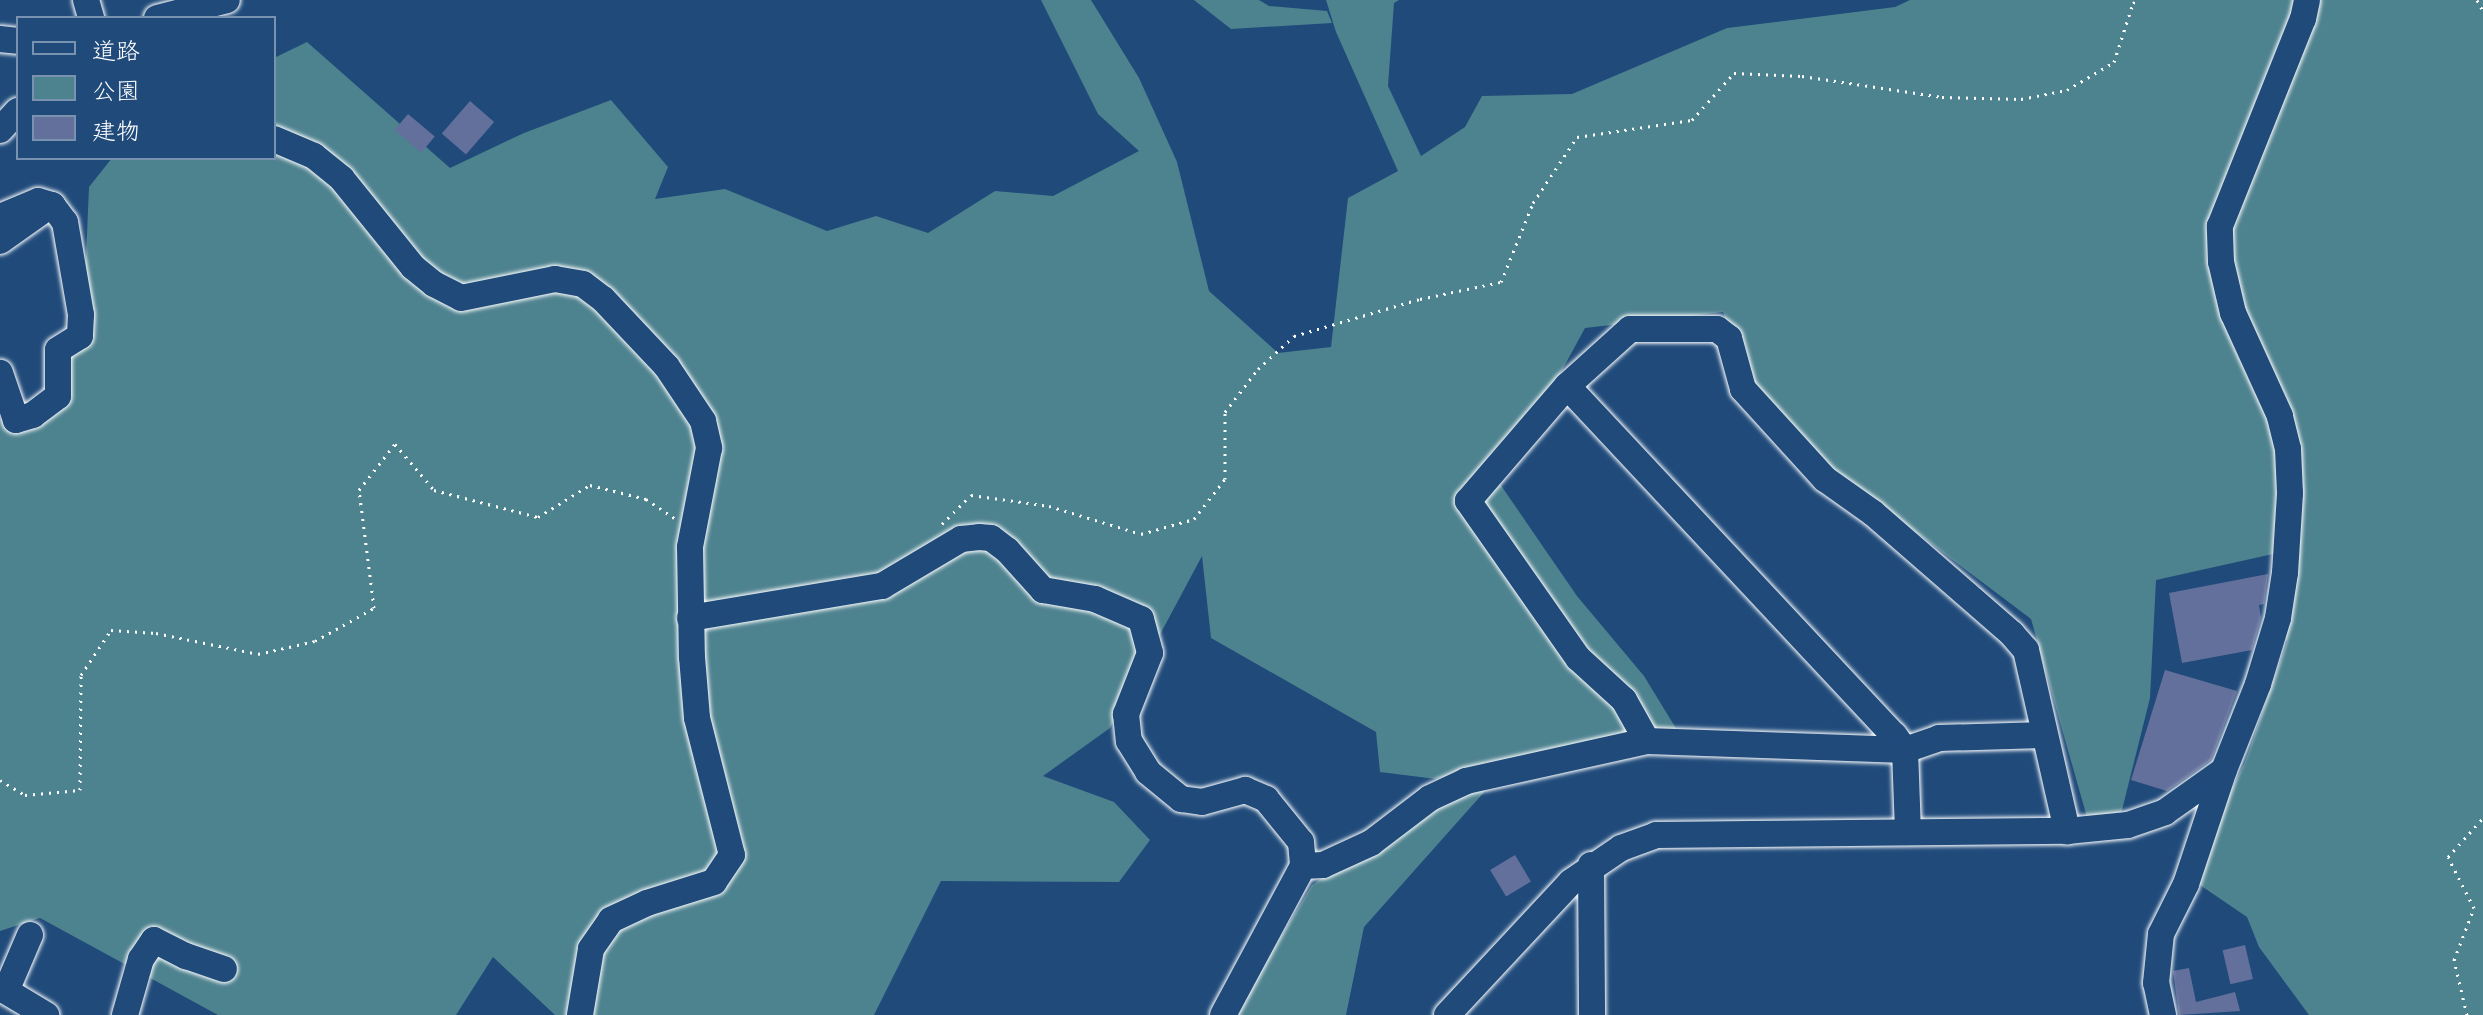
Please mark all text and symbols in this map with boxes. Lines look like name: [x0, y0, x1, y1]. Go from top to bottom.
legend: [16, 16, 276, 160]
text: 道路: [92, 36, 140, 65]
text: 公園: [92, 76, 140, 105]
text: 建物: [92, 116, 140, 145]

